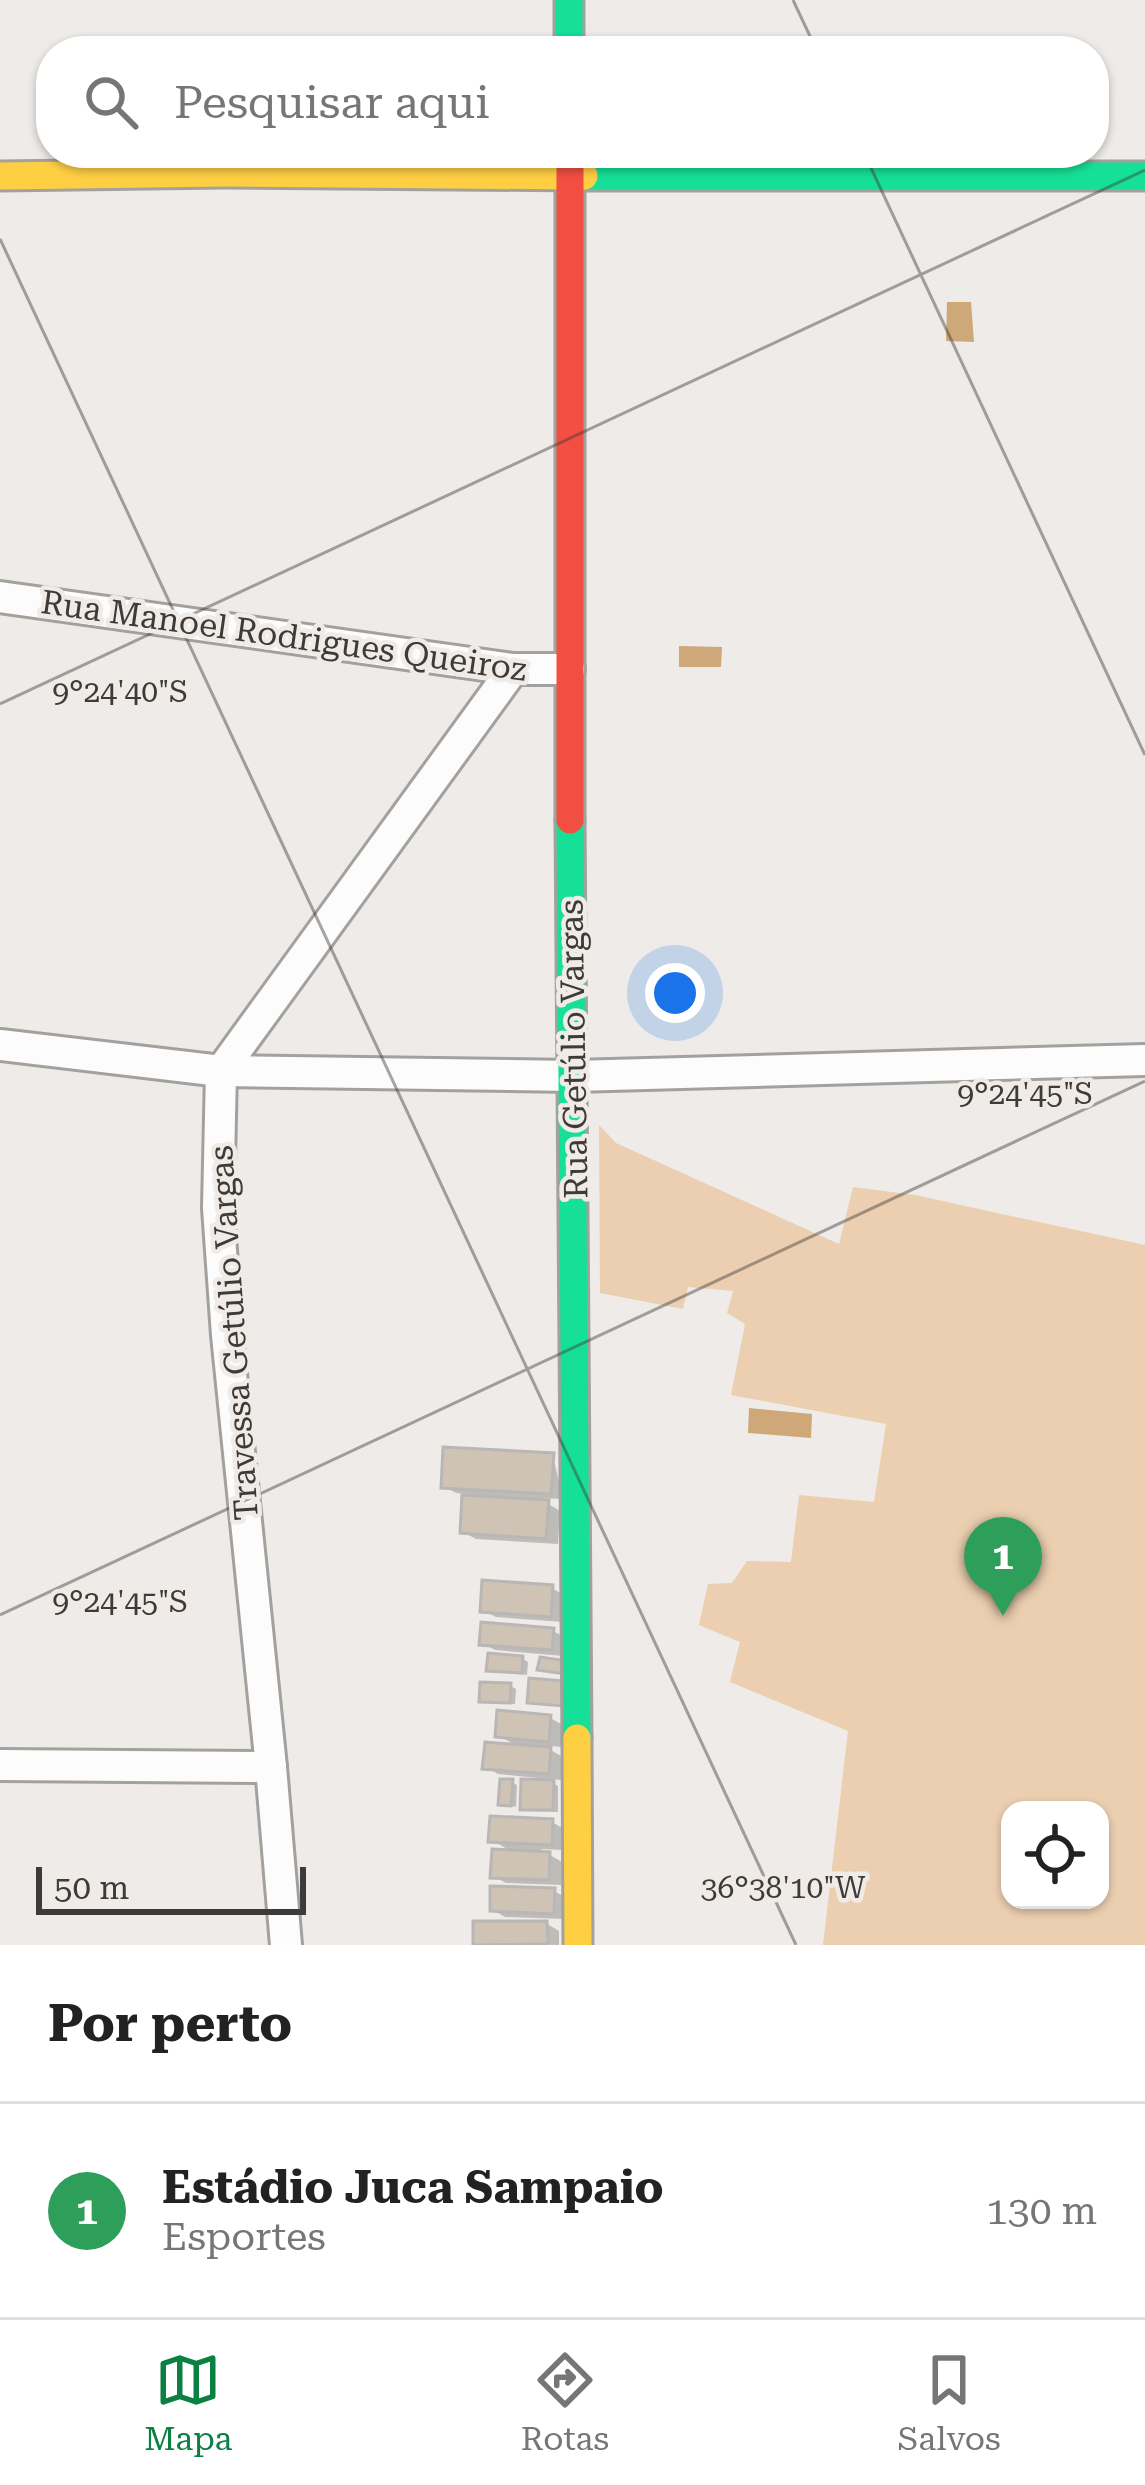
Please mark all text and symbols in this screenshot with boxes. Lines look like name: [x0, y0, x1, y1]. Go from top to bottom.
search box: [36, 36, 1109, 168]
icon: search: [78, 69, 144, 135]
text: Pesquisar aqui: [174, 76, 490, 129]
street label: Rua Manoel Rodrigues Queiroz: [39, 582, 529, 689]
text: 9°24'40"S: [52, 674, 188, 709]
street label: Rua Getúlio Vargas: [551, 899, 596, 1199]
your location: [645, 963, 705, 1023]
text: 9°24'45"S: [957, 1076, 1093, 1111]
street label: Travessa Getúlio Vargas: [201, 1144, 266, 1522]
pin: 1: [964, 1517, 1042, 1616]
text: 9°24'45"S: [52, 1584, 188, 1619]
map controls: [1001, 1801, 1109, 1909]
button: locate: [1001, 1801, 1109, 1909]
scale bar: [36, 1861, 306, 1914]
text: 50 m: [54, 1868, 129, 1907]
text: 36°38'10"W: [701, 1870, 866, 1905]
text: Por perto: [48, 1994, 292, 2053]
text: Estádio Juca Sampaio: [162, 2161, 664, 2214]
text: 1: [76, 2188, 98, 2234]
text: 130 m: [986, 2188, 1097, 2234]
text: Esportes: [162, 2214, 326, 2260]
tab: Mapa: [144, 2347, 232, 2458]
tab: Rotas: [521, 2347, 609, 2458]
tab: Salvos: [898, 2347, 1001, 2458]

